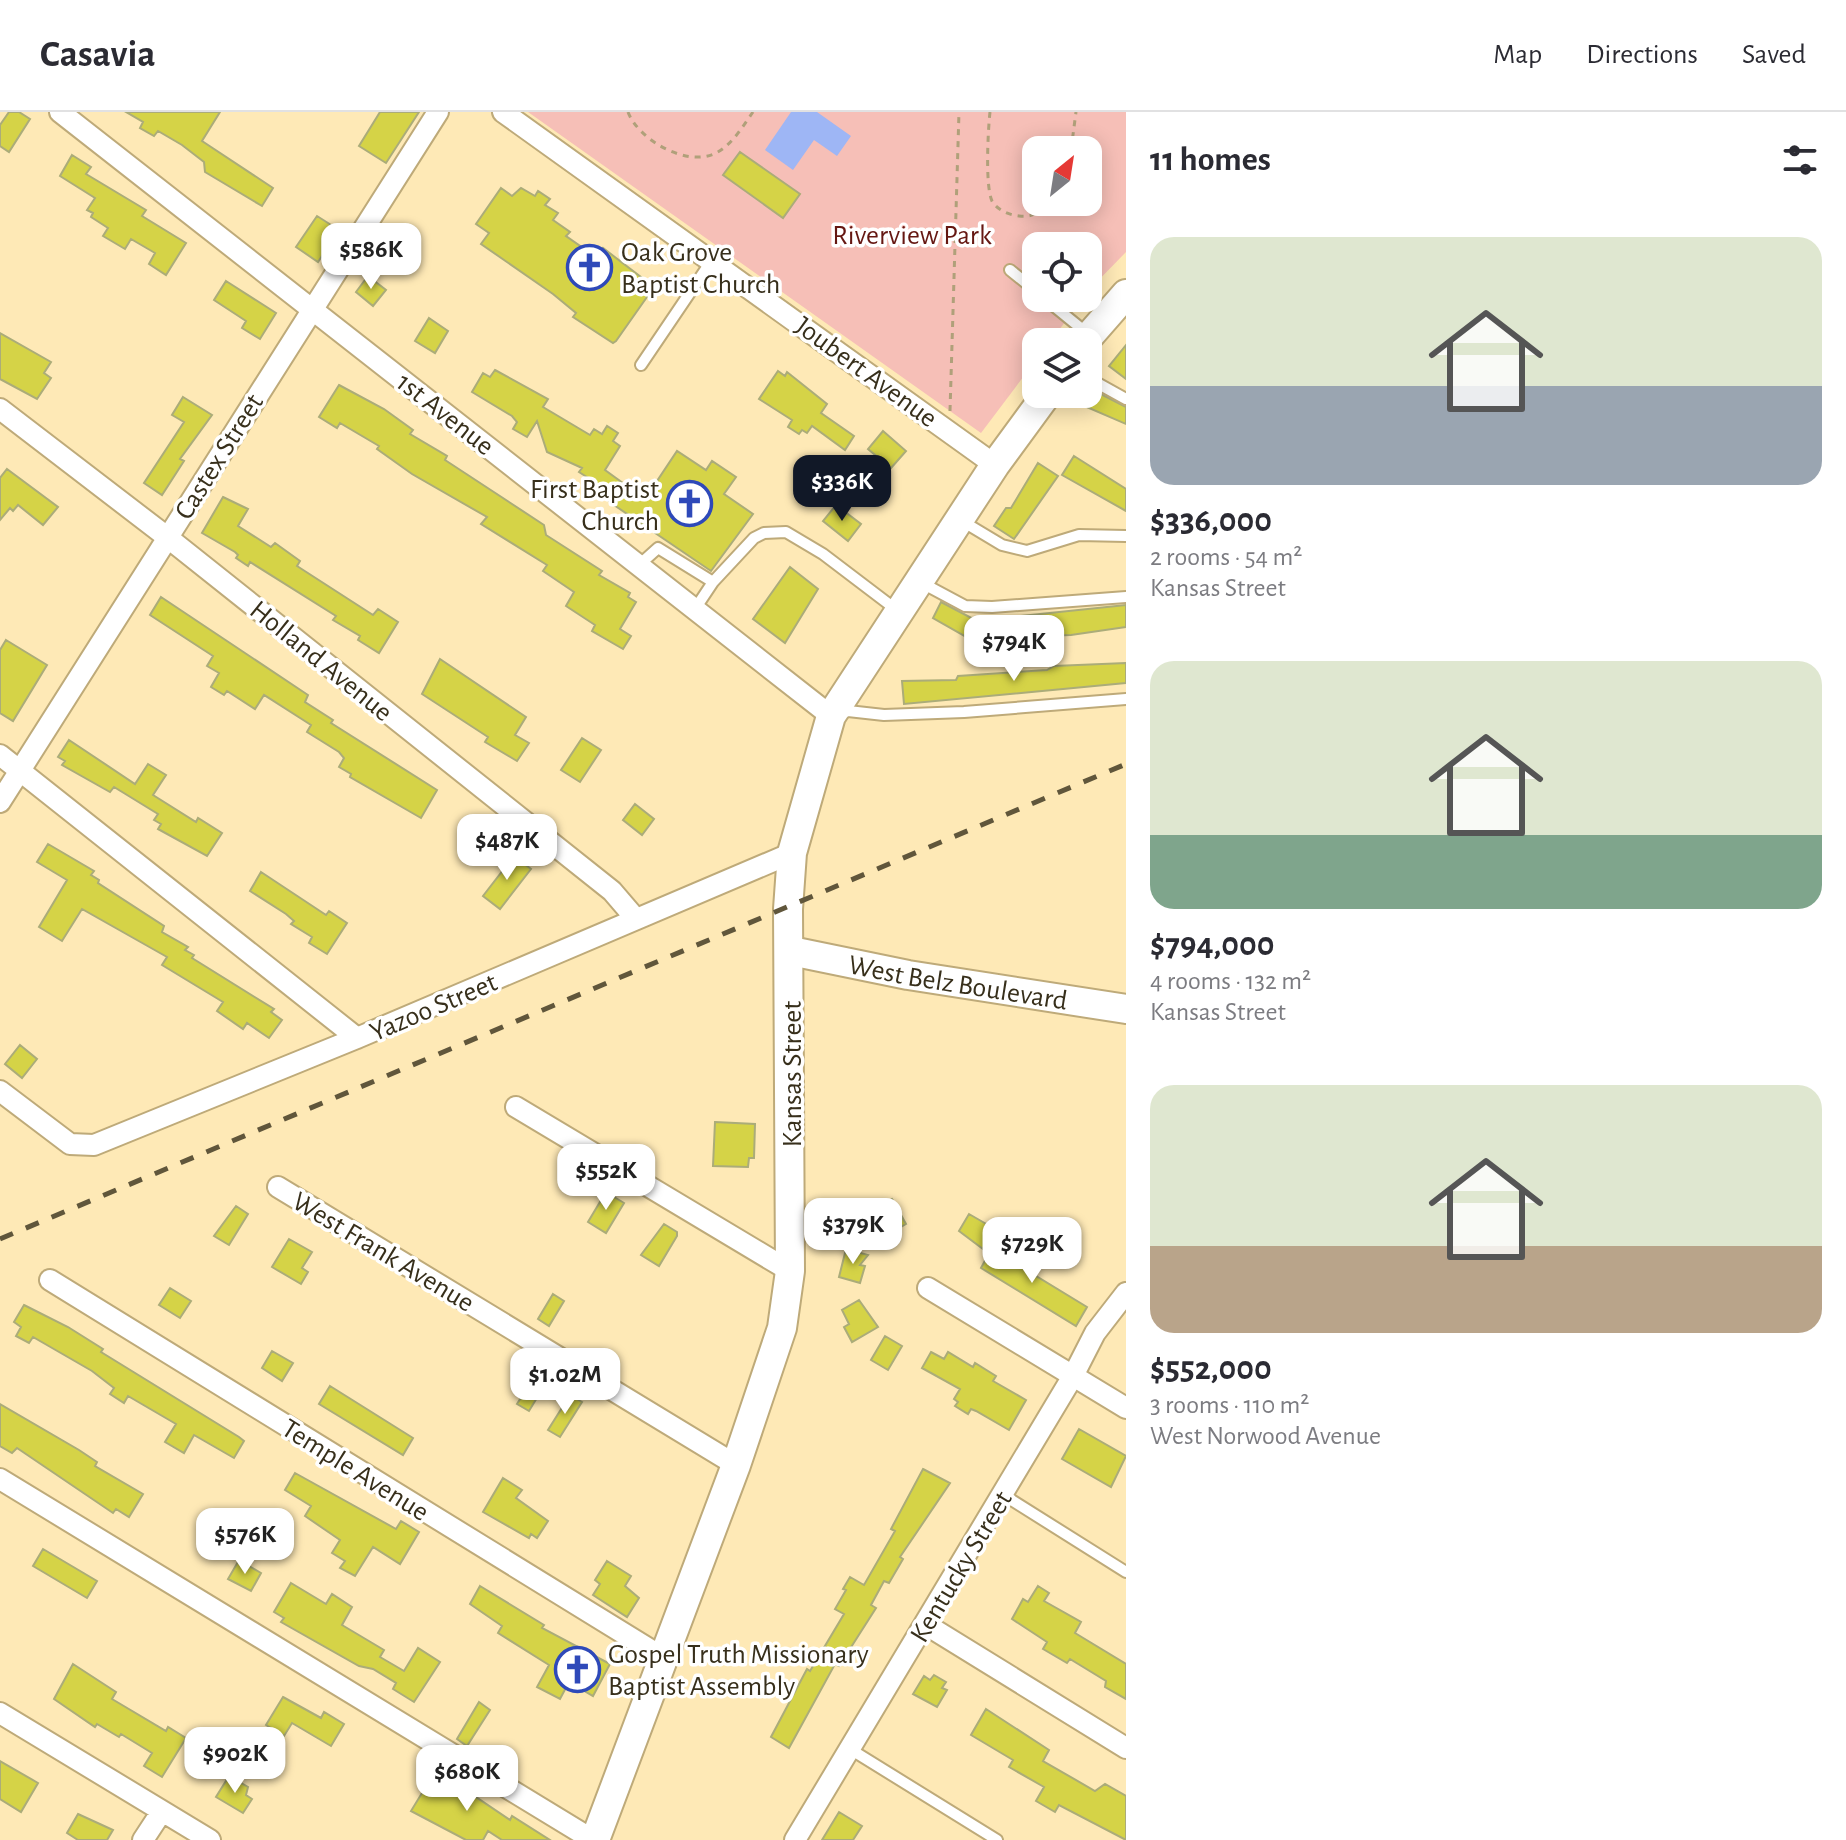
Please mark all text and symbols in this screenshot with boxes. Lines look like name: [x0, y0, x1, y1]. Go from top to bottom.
text: Casavia: [40, 36, 156, 74]
text: Map: [1493, 41, 1542, 69]
text: Directions: [1586, 41, 1698, 69]
text: Saved: [1742, 41, 1806, 69]
north arrow: [1022, 136, 1102, 216]
map controls: [1022, 136, 1102, 408]
icon: filters: [1778, 138, 1822, 182]
text: 11 homes: [1150, 143, 1271, 177]
park label: Riverview Park: [832, 222, 992, 250]
pin: $586K: [315, 223, 427, 291]
button: locate: [1022, 232, 1102, 312]
text: $586K: [339, 236, 403, 262]
place label: Oak Grove Baptist Church: [621, 239, 780, 299]
church icon: Oak Grove Baptist Church: [566, 243, 614, 291]
icon: home: [1414, 289, 1558, 433]
street label: Joubert Avenue: [790, 312, 942, 433]
button: layers: [1022, 328, 1102, 408]
street label: 1st Avenue: [391, 368, 499, 461]
street label: Castex Street: [170, 389, 269, 525]
pin: $336K: [786, 455, 898, 523]
text: $336K: [811, 468, 873, 494]
place label: First Baptist Church: [530, 476, 659, 536]
church icon: First Baptist Church: [666, 480, 714, 528]
text: $336,000: [1150, 504, 1272, 538]
text: 2 rooms · 54 m²: [1150, 544, 1302, 570]
text: Kansas Street: [1150, 575, 1286, 601]
street label: Holland Avenue: [244, 596, 397, 727]
pin: $794K: [958, 615, 1070, 683]
text: $794K: [982, 628, 1046, 654]
icon: home: [1414, 713, 1558, 857]
pin: $487K: [451, 814, 563, 882]
text: $487K: [475, 827, 539, 853]
text: $794,000: [1150, 928, 1274, 962]
street label: West Belz Boulevard: [846, 951, 1069, 1016]
text: 4 rooms · 132 m²: [1150, 968, 1311, 994]
street label: Yazoo Street: [366, 969, 501, 1047]
text: Kansas Street: [1150, 999, 1286, 1025]
street label: Kansas Street: [779, 1001, 807, 1147]
icon: home: [1414, 1137, 1558, 1281]
pin: $552K: [550, 1144, 662, 1212]
text: $552K: [575, 1157, 637, 1183]
street label: West Frank Avenue: [287, 1188, 479, 1318]
pin: $379K: [797, 1198, 909, 1266]
text: $379K: [822, 1211, 884, 1237]
pin: $729K: [976, 1217, 1088, 1285]
text: $729K: [1001, 1230, 1063, 1256]
pin: $1.02M: [500, 1348, 630, 1416]
text: $552,000: [1150, 1352, 1272, 1386]
text: $1.02M: [528, 1361, 602, 1387]
text: 3 rooms · 110 m²: [1150, 1392, 1309, 1418]
street label: Temple Avenue: [276, 1414, 433, 1527]
text: West Norwood Avenue: [1150, 1423, 1381, 1449]
street label: Kentucky Street: [906, 1486, 1018, 1648]
pin: $576K: [189, 1508, 301, 1576]
text: $576K: [214, 1521, 276, 1547]
place label: Gospel Truth Missionary Baptist Assembly: [608, 1641, 869, 1701]
church icon: Gospel Truth Missionary Baptist Assembly: [553, 1645, 601, 1693]
pin: $902K: [179, 1727, 291, 1795]
text: $902K: [202, 1740, 268, 1766]
pin: $680K: [411, 1745, 523, 1813]
text: $680K: [434, 1758, 500, 1784]

